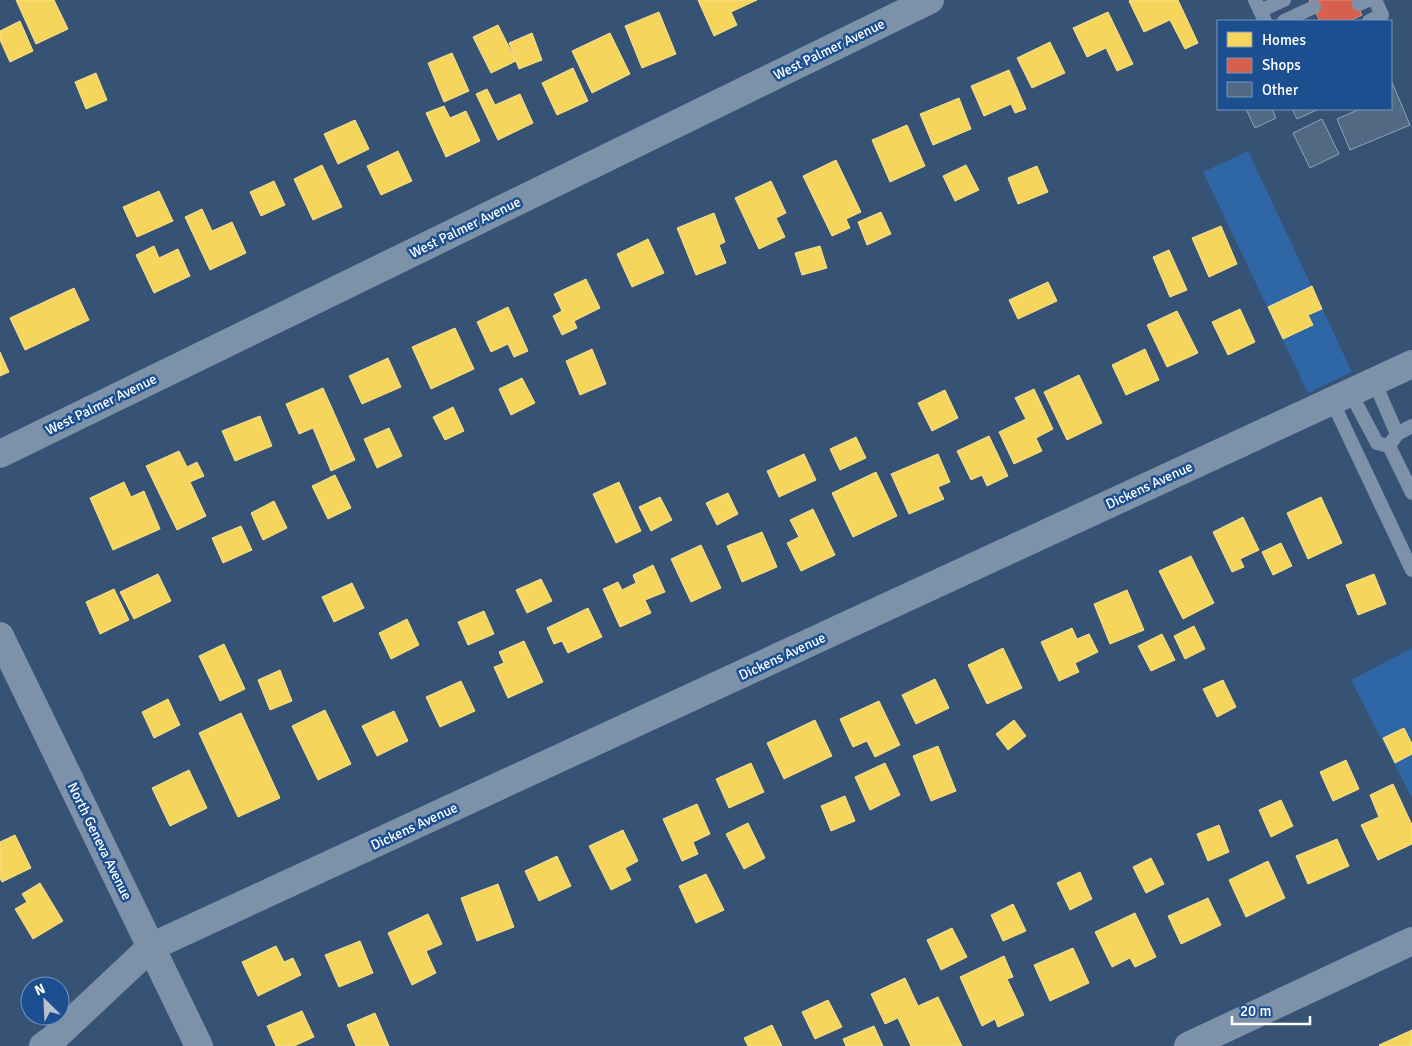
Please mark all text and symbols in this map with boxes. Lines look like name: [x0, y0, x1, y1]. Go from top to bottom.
street label: West Palmer Avenue: [771, 15, 888, 84]
legend: [1217, 20, 1392, 110]
text: Homes: [1262, 31, 1306, 49]
text: Shops: [1262, 56, 1301, 74]
text: Other: [1262, 81, 1299, 99]
street label: West Palmer Avenue: [407, 193, 524, 262]
street label: West Palmer Avenue: [43, 370, 160, 439]
street label: Dickens Avenue: [1103, 458, 1195, 513]
street label: Dickens Avenue: [736, 629, 828, 684]
street label: North Geneva Avenue: [64, 780, 135, 903]
street label: Dickens Avenue: [368, 799, 460, 854]
north arrow: [20, 976, 70, 1026]
text: N: [32, 980, 48, 999]
scale bar: [1232, 994, 1310, 1026]
text: 20 m: [1240, 1002, 1271, 1020]

